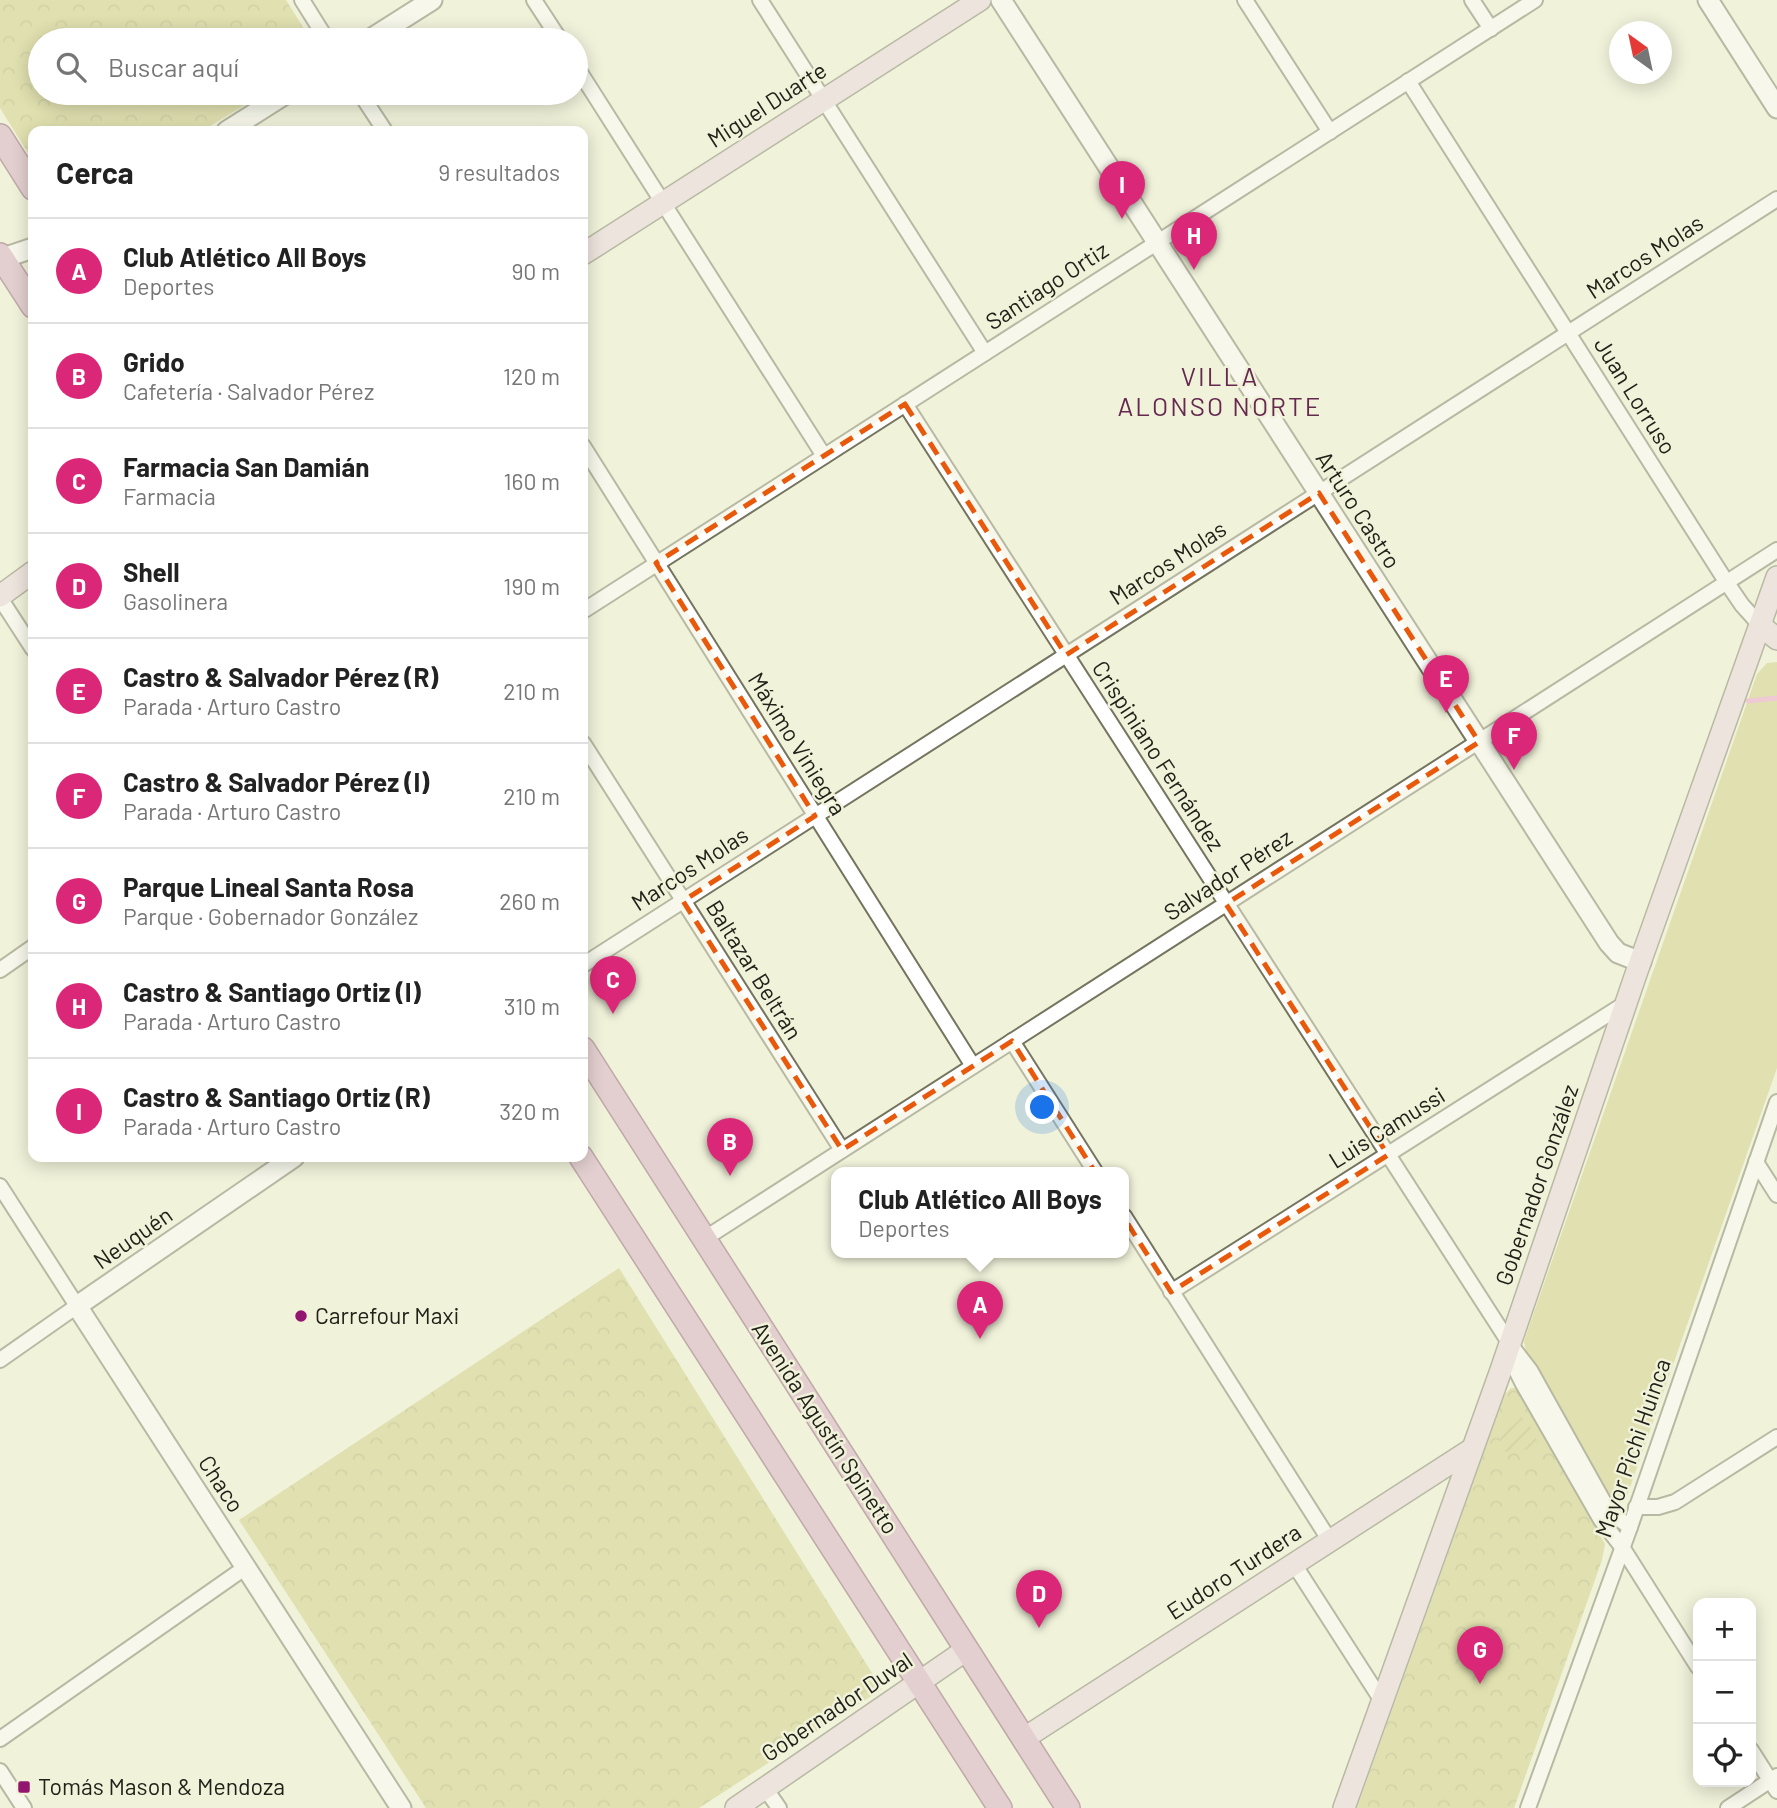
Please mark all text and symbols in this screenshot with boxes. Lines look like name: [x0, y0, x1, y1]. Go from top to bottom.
north arrow: [1609, 21, 1672, 84]
search box: [28, 28, 588, 105]
icon: search: [52, 48, 90, 86]
text: Buscar aquí: [108, 51, 239, 82]
street label: Miguel Duarte: [702, 55, 831, 153]
text: Cerca: [56, 154, 134, 190]
text: 9 resultados: [438, 158, 560, 186]
pin: I: [1099, 161, 1145, 219]
street label: Marcos Molas: [1581, 208, 1708, 304]
pin: H: [1171, 212, 1217, 270]
street label: Santiago Ortiz: [980, 235, 1113, 335]
text: Club Atlético All Boys: [123, 241, 366, 272]
text: A: [71, 257, 87, 285]
text: 90 m: [511, 257, 560, 285]
text: Deportes: [123, 272, 214, 300]
street label: Juan Lorruso: [1589, 332, 1683, 459]
text: Grido: [123, 346, 185, 377]
district label: VILLA ALONSO NORTE: [1118, 360, 1322, 421]
text: B: [72, 362, 86, 390]
text: 120 m: [503, 362, 560, 390]
text: Cafetería · Salvador Pérez: [123, 377, 374, 405]
street label: Arturo Castro: [1310, 445, 1407, 573]
text: Farmacia San Damián: [123, 451, 369, 482]
text: C: [72, 467, 86, 495]
text: 160 m: [503, 467, 560, 495]
text: Farmacia: [123, 482, 216, 510]
street label: Marcos Molas: [1104, 514, 1231, 610]
text: Shell: [123, 556, 180, 587]
text: D: [72, 572, 86, 600]
text: 190 m: [503, 572, 560, 600]
text: Gasolinera: [123, 587, 228, 615]
street label: Crispiniano Fernández: [1087, 655, 1231, 856]
pin: E: [1423, 655, 1469, 713]
text: Castro & Salvador Pérez (R): [123, 661, 438, 692]
street label: Máximo Viniegra: [743, 667, 853, 820]
text: E: [72, 677, 86, 705]
text: 210 m: [503, 677, 560, 705]
text: Parada · Arturo Castro: [123, 692, 341, 720]
pin: F: [1491, 712, 1537, 770]
text: Castro & Salvador Pérez (I): [123, 766, 429, 797]
text: F: [73, 782, 85, 810]
text: 210 m: [503, 782, 560, 810]
text: Parada · Arturo Castro: [123, 797, 341, 825]
street label: Marcos Molas: [626, 820, 753, 916]
street label: Salvador Pérez: [1158, 822, 1297, 926]
text: Parque Lineal Santa Rosa: [123, 871, 414, 902]
text: G: [72, 887, 86, 915]
text: 260 m: [499, 887, 560, 915]
street label: Baltazar Beltrán: [701, 895, 809, 1044]
text: Parque · Gobernador González: [123, 902, 418, 930]
pin: C: [590, 956, 636, 1014]
text: Castro & Santiago Ortiz (I): [123, 976, 421, 1007]
text: H: [72, 992, 86, 1020]
text: 310 m: [504, 992, 560, 1020]
text: Parada · Arturo Castro: [123, 1007, 341, 1035]
street label: Luis Camussi: [1323, 1080, 1450, 1174]
text: Castro & Santiago Ortiz (R): [123, 1081, 430, 1112]
street label: Gobernador González: [1489, 1081, 1584, 1289]
your location: [1025, 1090, 1059, 1124]
text: I: [76, 1097, 82, 1125]
text: 320 m: [499, 1097, 560, 1125]
text: Parada · Arturo Castro: [123, 1112, 341, 1140]
pin: B: [707, 1118, 753, 1176]
popup: [831, 1167, 1129, 1258]
text: Club Atlético All Boys: [858, 1183, 1102, 1214]
street label: Neuquén: [88, 1200, 177, 1274]
text: Deportes: [858, 1214, 950, 1242]
pin: A: [957, 1281, 1003, 1339]
place label: Carrefour Maxi: [315, 1301, 459, 1329]
marker: Carrefour Maxi: [293, 1308, 309, 1324]
street label: Avenida Agustín Spinetto: [747, 1316, 905, 1539]
street label: Mayor Pichi Huinca: [1588, 1355, 1676, 1541]
street label: Chaco: [193, 1450, 251, 1517]
street label: Eudoro Turdera: [1161, 1517, 1306, 1625]
pin: D: [1016, 1570, 1062, 1628]
map controls: [1693, 1598, 1756, 1787]
button: +: [1693, 1598, 1756, 1661]
pin: G: [1457, 1626, 1503, 1684]
street label: Gobernador Duval: [756, 1645, 917, 1767]
button: −: [1693, 1661, 1756, 1724]
button: locate: [1693, 1724, 1756, 1787]
place label: Tomás Mason & Mendoza: [38, 1772, 285, 1800]
marker: Tomás Mason & Mendoza: [16, 1779, 32, 1795]

